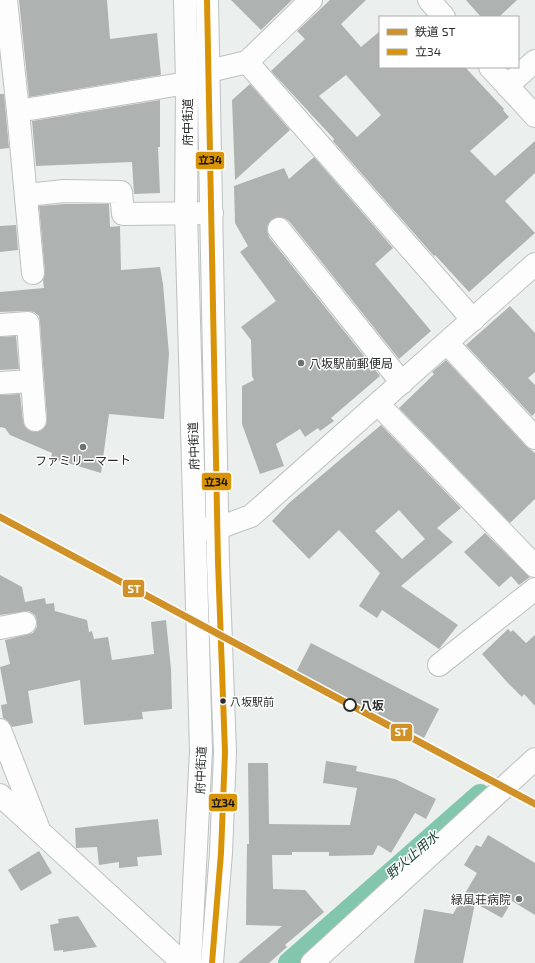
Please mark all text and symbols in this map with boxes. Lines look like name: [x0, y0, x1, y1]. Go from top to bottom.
legend: [379, 16, 519, 68]
text: 鉄道 ST: [415, 24, 455, 38]
text: 立34: [415, 44, 441, 58]
street label: 府中街道: [180, 98, 194, 146]
line badge: 立34: [195, 151, 225, 170]
text: 立34: [198, 153, 222, 166]
place label: 八坂駅前郵便局: [309, 356, 393, 370]
marker: 八坂駅前郵便局: [296, 358, 306, 368]
street label: 府中街道: [185, 422, 201, 470]
marker: ファミリーマート: [78, 442, 88, 452]
place label: ファミリーマート: [35, 453, 131, 467]
line badge: 立34: [201, 472, 232, 491]
text: 立34: [204, 475, 228, 488]
line badge: ST: [122, 579, 145, 598]
text: ST: [127, 582, 141, 595]
place label: 八坂駅前: [230, 695, 274, 708]
marker: 八坂駅前: [218, 696, 228, 706]
marker: 八坂: [343, 698, 357, 712]
place label: 八坂: [360, 698, 384, 712]
line badge: ST: [390, 723, 413, 742]
text: ST: [394, 725, 408, 738]
street label: 府中街道: [192, 746, 208, 794]
line badge: 立34: [208, 793, 238, 812]
text: 立34: [211, 796, 235, 809]
water label: 野火止用水: [382, 826, 443, 882]
place label: 緑風荘病院: [451, 892, 511, 906]
marker: 緑風荘病院: [514, 894, 524, 904]

